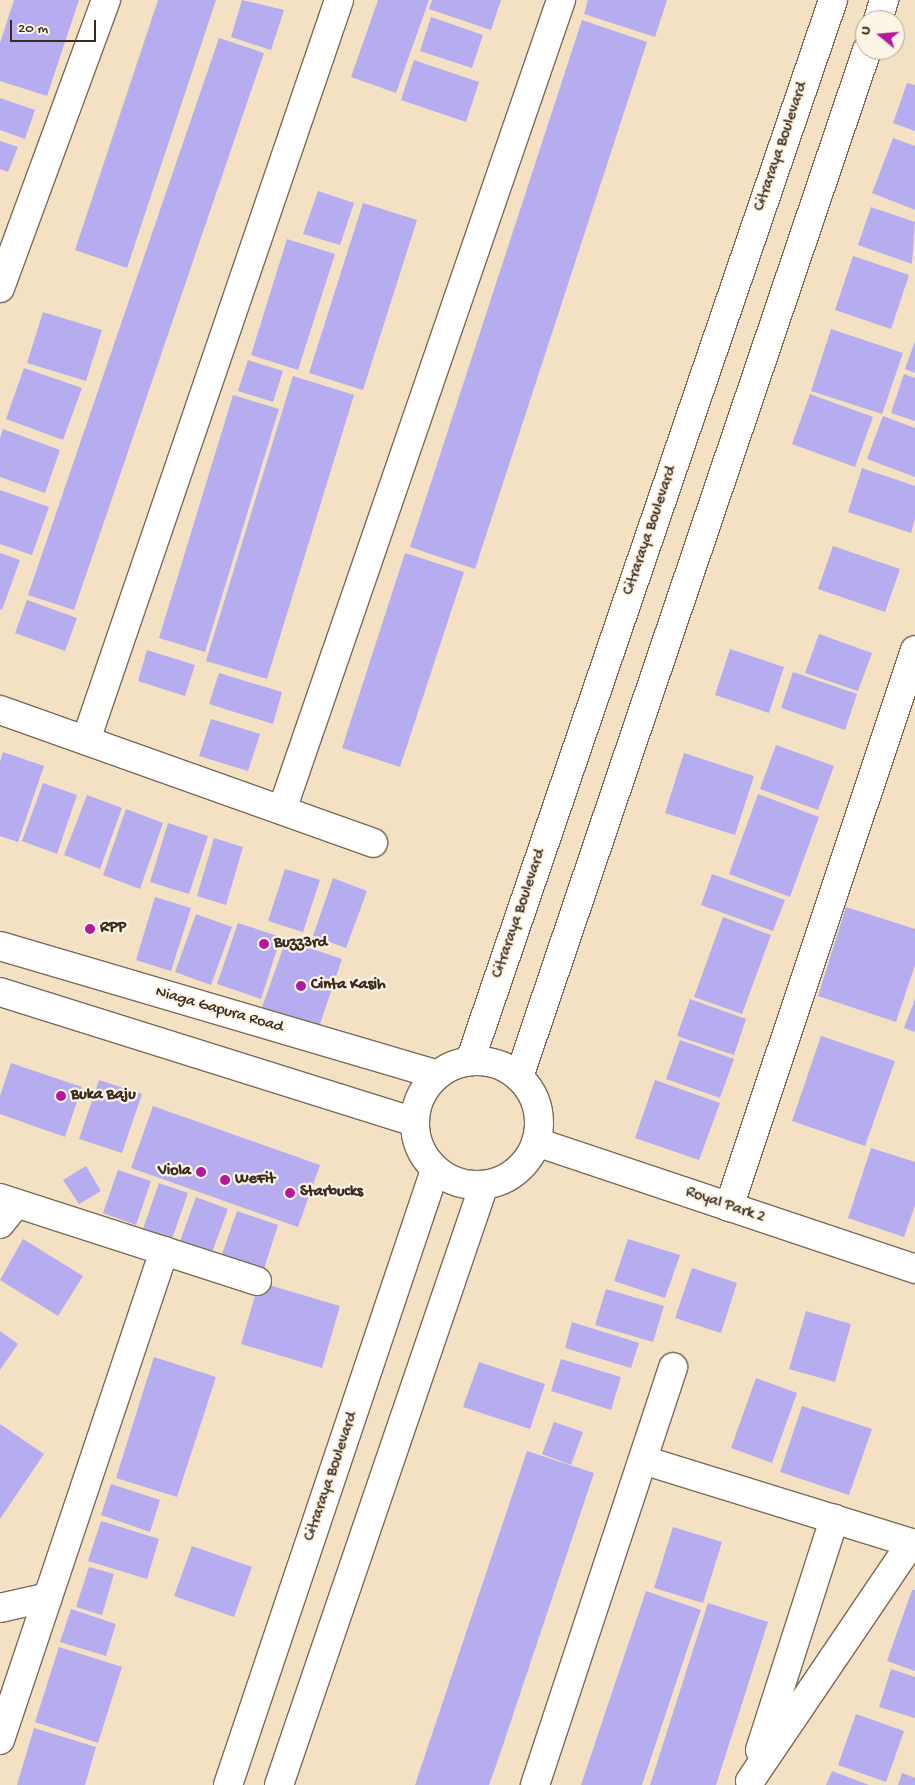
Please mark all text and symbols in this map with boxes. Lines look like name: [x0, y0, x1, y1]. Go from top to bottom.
scale bar: [12, 10, 99, 42]
north arrow: [855, 10, 905, 60]
text: 20 m: [18, 20, 48, 38]
text: U: [857, 24, 875, 37]
street label: Citraraya Boulevard: [751, 80, 813, 214]
street label: Citraraya Boulevard: [620, 464, 682, 598]
street label: Citraraya Boulevard: [489, 847, 551, 981]
place label: RPP: [100, 919, 126, 939]
marker: RPP: [84, 923, 96, 935]
place label: Buzz3rd: [274, 934, 327, 954]
marker: Buzz3rd: [258, 938, 270, 950]
place label: Cinta Kasih: [311, 976, 386, 996]
marker: Cinta Kasih: [295, 980, 307, 992]
street label: Niaga Gapura Road: [153, 984, 285, 1038]
place label: Buka Baju: [71, 1086, 136, 1106]
marker: Buka Baju: [55, 1090, 67, 1102]
place label: Viola: [158, 1162, 191, 1182]
marker: Viola: [195, 1166, 207, 1178]
place label: WeFit: [235, 1170, 275, 1190]
marker: WeFit: [219, 1174, 231, 1186]
place label: Starbucks: [300, 1183, 363, 1203]
street label: Royal Park 2: [683, 1183, 767, 1229]
marker: Starbucks: [284, 1187, 296, 1199]
street label: Citraraya Boulevard: [301, 1410, 363, 1544]

